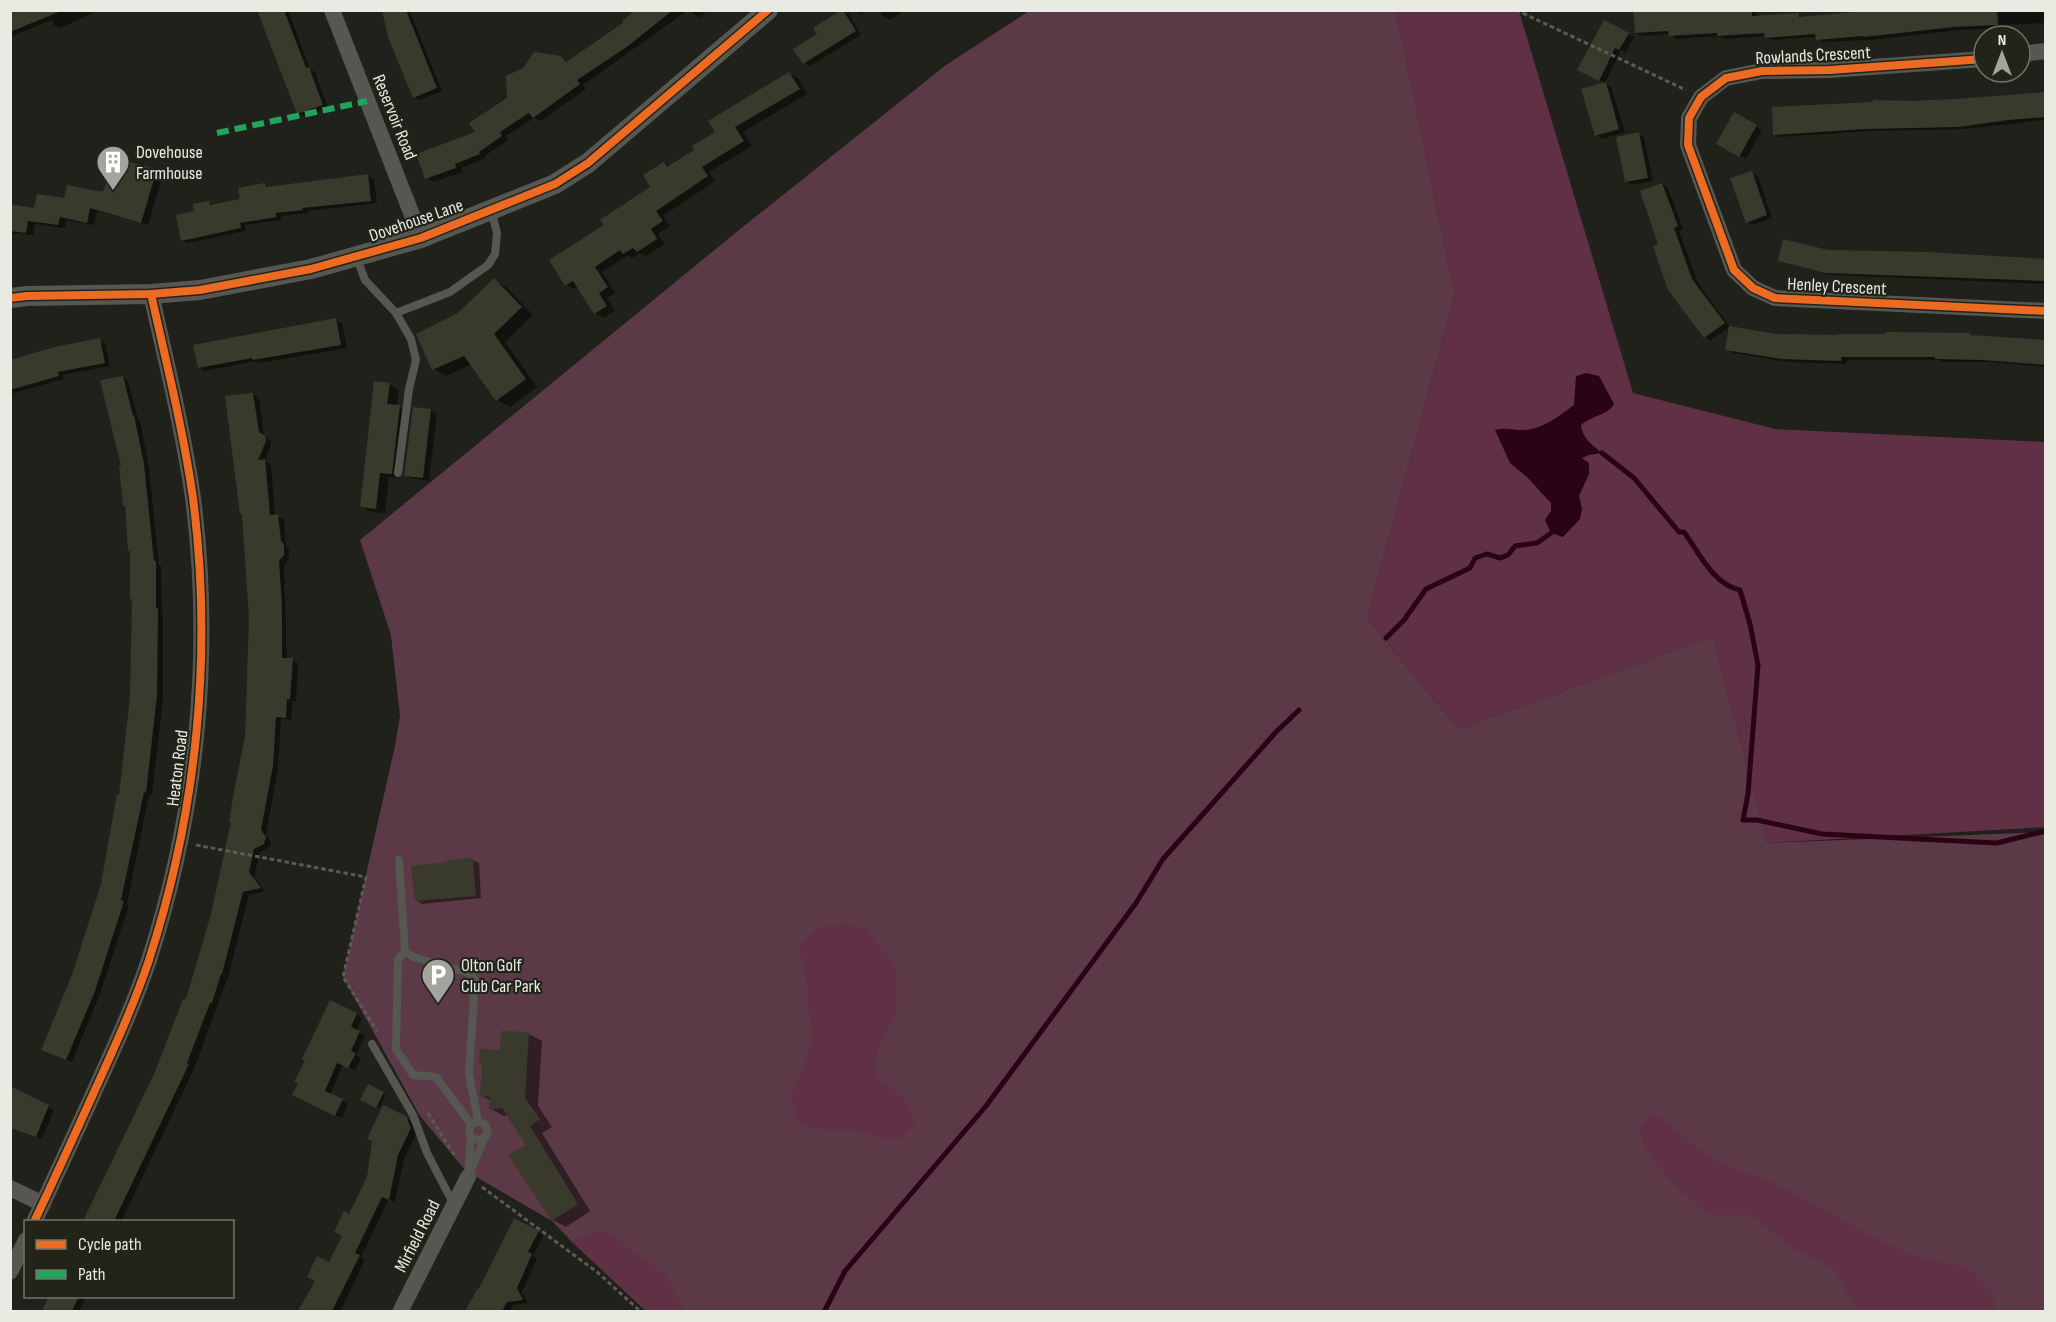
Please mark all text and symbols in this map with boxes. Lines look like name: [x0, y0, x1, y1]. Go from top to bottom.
north arrow: [1972, 24, 2032, 84]
text: N: [1998, 31, 2006, 50]
street label: Rowlands Crescent: [1755, 42, 1872, 69]
street label: Reservoir Road: [368, 72, 421, 163]
place label: Dovehouse Farmhouse: [136, 142, 203, 184]
building icon: Dovehouse Farmhouse: [95, 144, 131, 191]
street label: Dovehouse Lane: [366, 195, 466, 246]
street label: Henley Crescent: [1787, 273, 1888, 300]
street label: Heaton Road: [162, 729, 193, 807]
place label: Olton Golf Club Car Park: [461, 955, 541, 997]
parking icon: Olton Golf Club Car Park: [420, 957, 456, 1004]
street label: Mirfield Road: [390, 1197, 445, 1276]
legend: [24, 1220, 234, 1298]
text: Cycle path: [78, 1234, 142, 1255]
text: Path: [78, 1264, 106, 1285]

